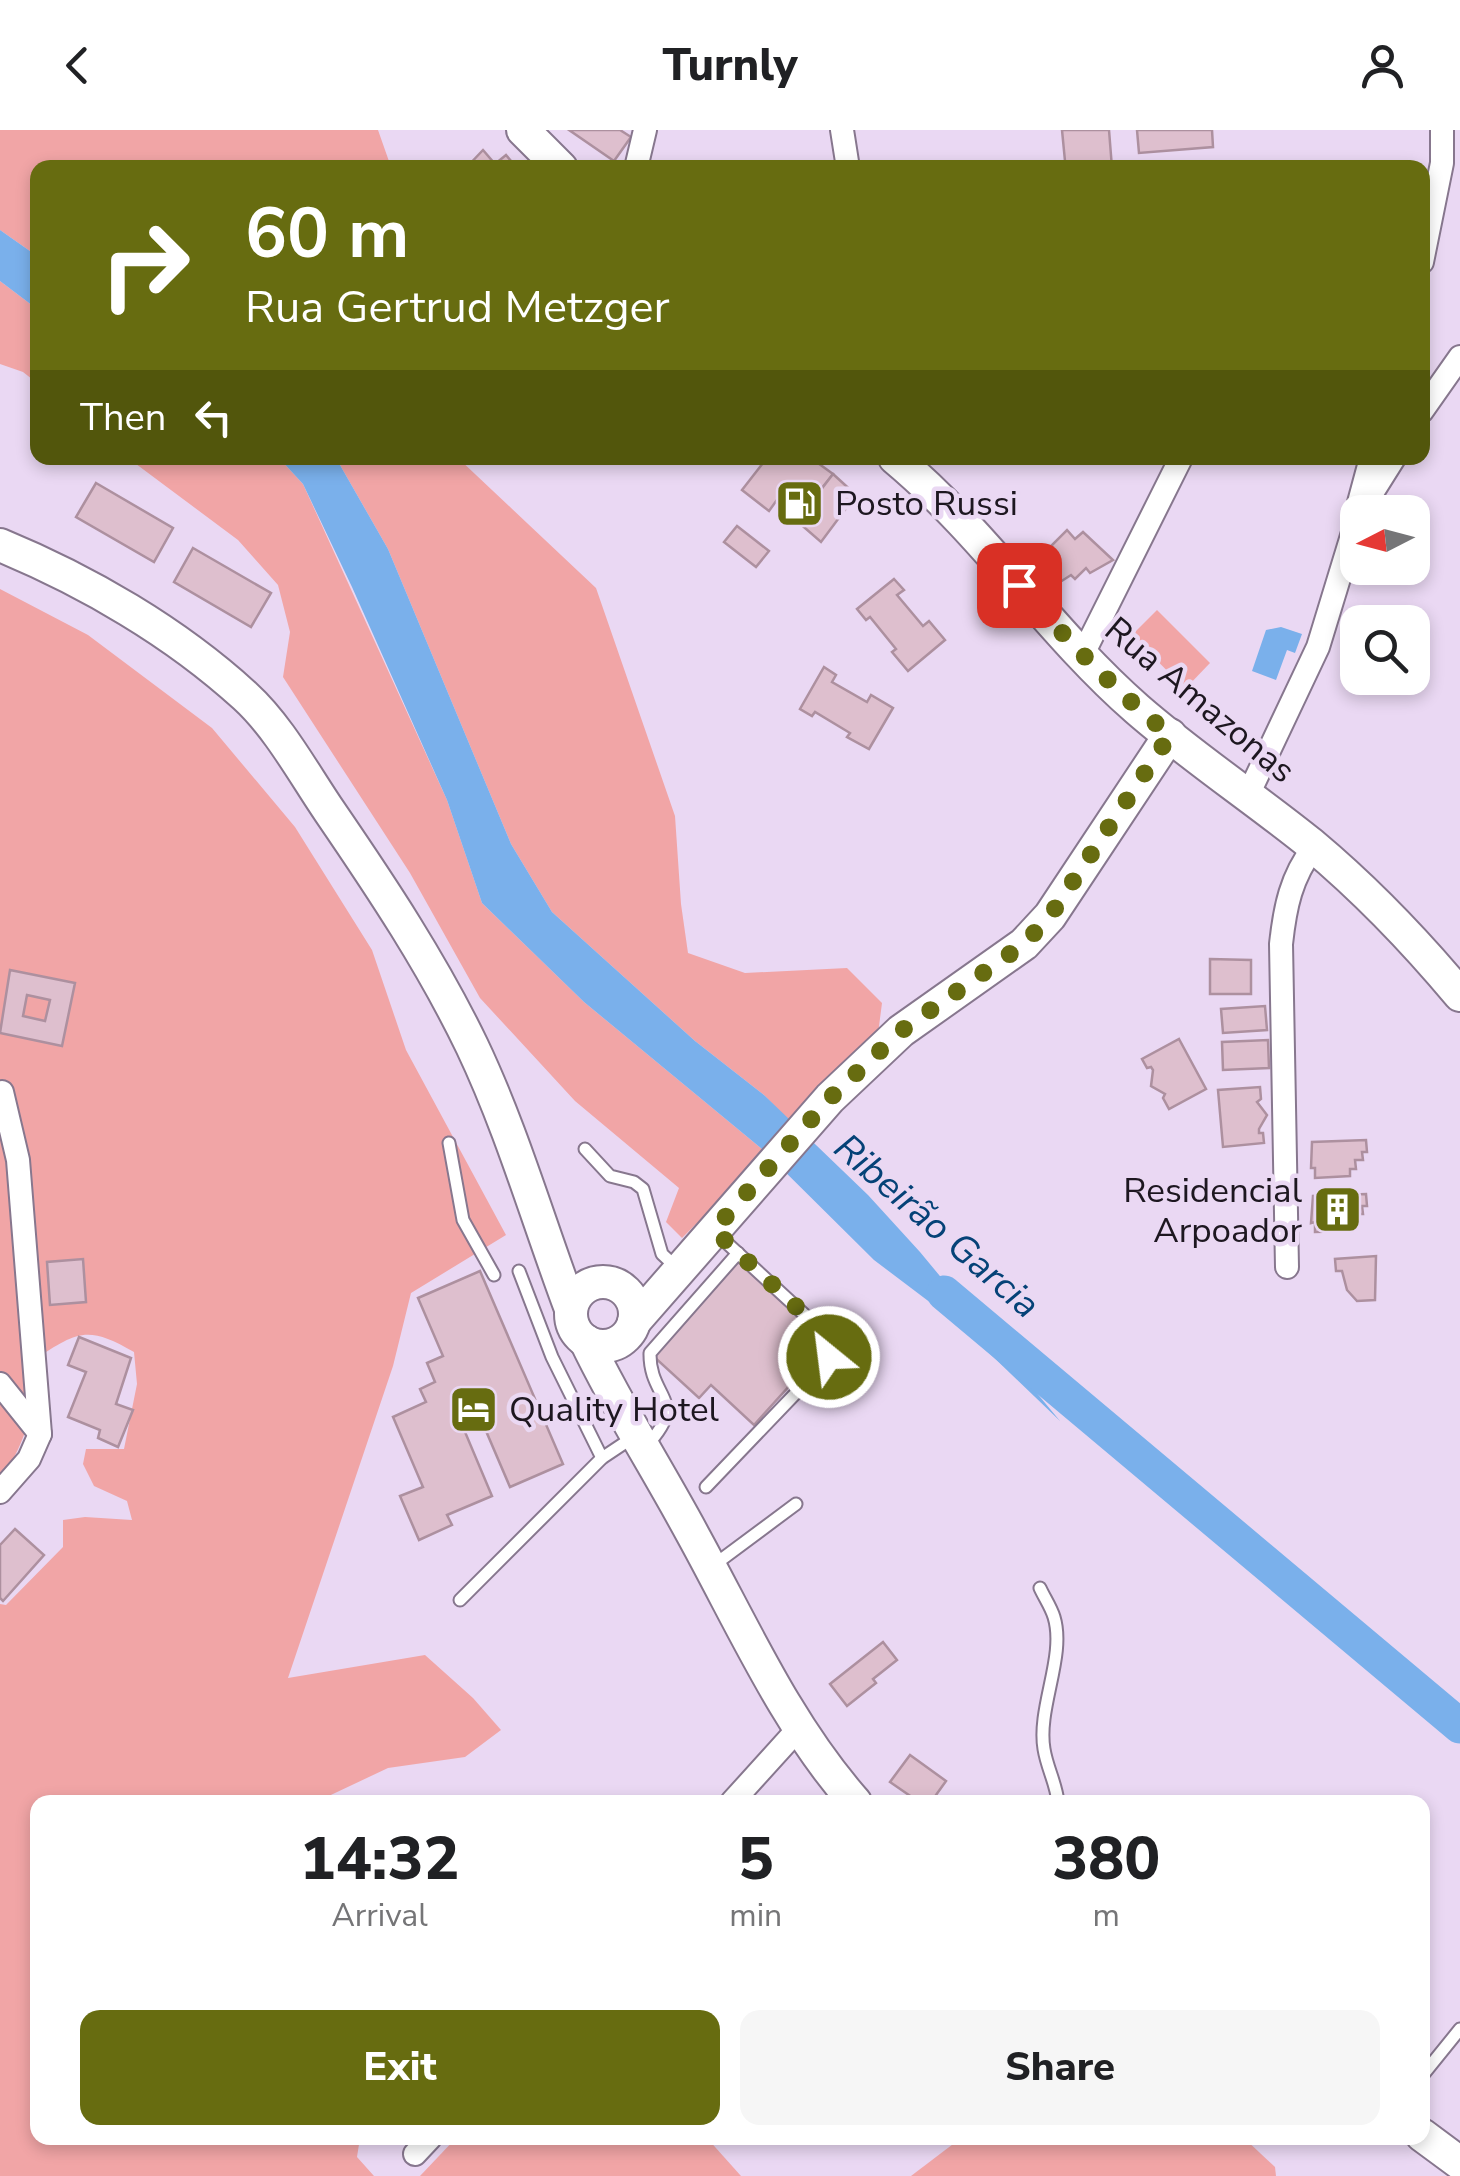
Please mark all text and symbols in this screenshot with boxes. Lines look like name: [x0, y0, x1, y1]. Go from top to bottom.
text: Turnly: [662, 35, 798, 96]
icon: back: [50, 38, 105, 93]
icon: person: [1355, 38, 1410, 93]
text: 60 m: [245, 186, 409, 282]
icon: right: [80, 200, 210, 330]
text: Rua Gertrud Metzger: [245, 277, 670, 338]
icon: left: [186, 390, 241, 445]
text: Then: [80, 392, 166, 443]
fuel station icon: Posto Russi: [774, 477, 826, 529]
place label: Posto Russi: [835, 480, 1018, 527]
north arrow: [1340, 495, 1430, 585]
map controls: [1340, 495, 1430, 695]
pin: [977, 543, 1062, 628]
icon: arrive: [992, 558, 1047, 613]
button: search: [1340, 605, 1430, 695]
street label: Rua Amazonas: [1095, 606, 1305, 794]
water label: Ribeirão Garcia: [823, 1122, 1051, 1330]
place label: Residencial Arpoador: [1123, 1167, 1303, 1254]
building icon: Residencial Arpoador: [1311, 1184, 1363, 1236]
position arrow: [777, 1305, 881, 1409]
hotel icon: Quality Hotel: [448, 1383, 500, 1435]
place label: Quality Hotel: [509, 1386, 720, 1433]
text: 14:32: [300, 1818, 459, 1900]
text: 5: [738, 1818, 774, 1900]
text: 380: [1052, 1818, 1160, 1900]
text: Arrival: [332, 1894, 428, 1937]
text: min: [729, 1894, 782, 1937]
text: m: [1092, 1894, 1120, 1937]
button: Exit: [80, 2010, 720, 2125]
button: Share: [740, 2010, 1380, 2125]

